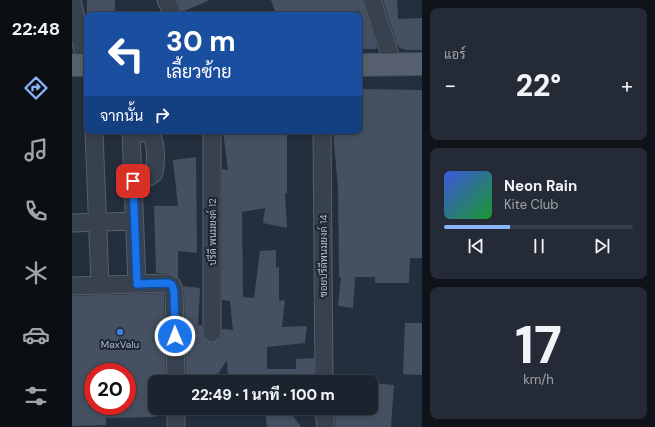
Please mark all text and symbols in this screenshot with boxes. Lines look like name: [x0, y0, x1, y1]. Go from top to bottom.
text: 22:48: [12, 17, 60, 41]
text: 30 m: [166, 23, 236, 60]
icon: left: [100, 28, 152, 80]
text: แอร์: [444, 46, 465, 63]
text: เลี้ยวซ้าย: [166, 60, 232, 84]
text: 22°: [516, 66, 561, 105]
text: −: [444, 71, 456, 100]
text: +: [621, 71, 633, 100]
icon: directions: [22, 74, 50, 102]
icon: right: [151, 104, 173, 126]
text: จากนั้น: [100, 106, 143, 126]
icon: music: [22, 136, 50, 164]
pin: [116, 164, 150, 198]
icon: arrive: [122, 170, 144, 192]
text: Neon Rain: [504, 176, 577, 196]
text: Kite Club: [504, 196, 558, 213]
icon: phone: [22, 197, 50, 225]
street label: ปรีดี พนมยงค์ 12: [205, 198, 219, 266]
street label: ซอยปรีดีพนมยงค์ 14: [316, 215, 330, 297]
icon: previous: [465, 235, 487, 257]
icon: pause: [528, 235, 550, 257]
icon: next: [591, 235, 613, 257]
icon: climate: [22, 259, 50, 287]
text: 17: [515, 311, 562, 379]
position arrow: [154, 315, 196, 357]
icon: car: [22, 321, 50, 349]
marker: MaxValu: [115, 327, 125, 337]
place label: MaxValu: [101, 338, 139, 351]
speed limit sign: 20: [84, 363, 136, 415]
text: km/h: [523, 371, 554, 388]
icon: filters: [22, 382, 50, 410]
text: 22:49 · 1 นาที · 100 m: [191, 385, 335, 405]

